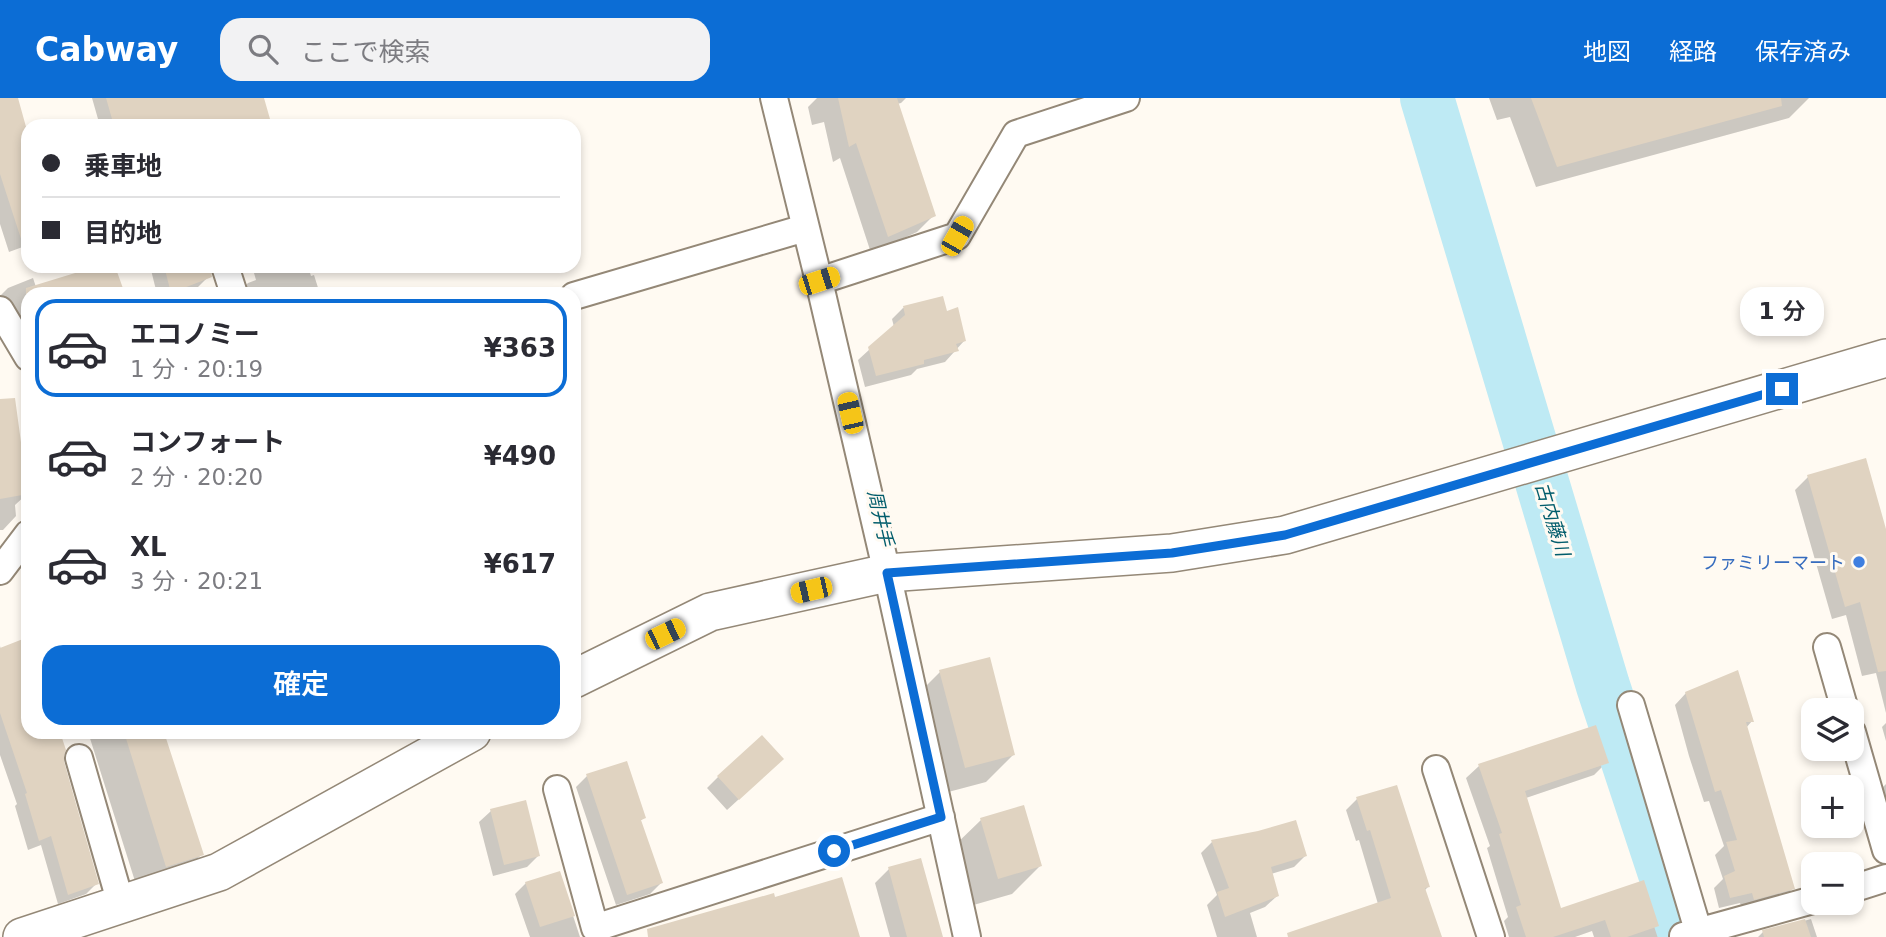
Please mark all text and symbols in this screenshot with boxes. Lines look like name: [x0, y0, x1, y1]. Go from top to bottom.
search box: [220, 18, 710, 81]
text: Cabway: [35, 30, 178, 69]
icon: search: [244, 30, 282, 68]
text: ここで検索: [300, 37, 430, 67]
text: 地図: [1583, 38, 1631, 66]
text: 経路: [1669, 38, 1717, 66]
text: 保存済み: [1755, 38, 1851, 66]
text: 乗車地: [84, 151, 162, 181]
car: [938, 213, 977, 259]
text: 目的地: [84, 218, 162, 248]
car: [796, 265, 843, 297]
callout: 1 分: [1740, 288, 1824, 336]
text: 1 分: [1758, 298, 1806, 324]
icon: car: [46, 317, 109, 380]
text: エコノミー: [130, 319, 260, 349]
text: ¥363: [484, 333, 556, 363]
text: 1 分 · 20:19: [130, 356, 263, 382]
route end: [1766, 373, 1798, 405]
car: [836, 390, 865, 436]
icon: car: [46, 425, 109, 488]
text: コンフォート: [130, 427, 285, 457]
text: ¥490: [484, 441, 556, 471]
text: 2 分 · 20:20: [130, 464, 263, 490]
water label: 古内藤川: [1531, 479, 1575, 560]
water label: 周井手: [864, 488, 898, 549]
text: XL: [130, 532, 167, 562]
icon: car: [46, 533, 109, 596]
text: ¥617: [484, 549, 556, 579]
place label: ファミリーマート: [1701, 552, 1845, 573]
marker: ファミリーマート: [1851, 554, 1867, 570]
text: 3 分 · 20:21: [130, 568, 263, 594]
car: [789, 575, 834, 605]
car: [642, 615, 689, 653]
button: 確定: [42, 645, 560, 725]
map controls: [1801, 698, 1864, 915]
button: layers: [1801, 698, 1864, 761]
button: +: [1801, 775, 1864, 838]
route start: [818, 835, 850, 867]
button: −: [1801, 852, 1864, 915]

